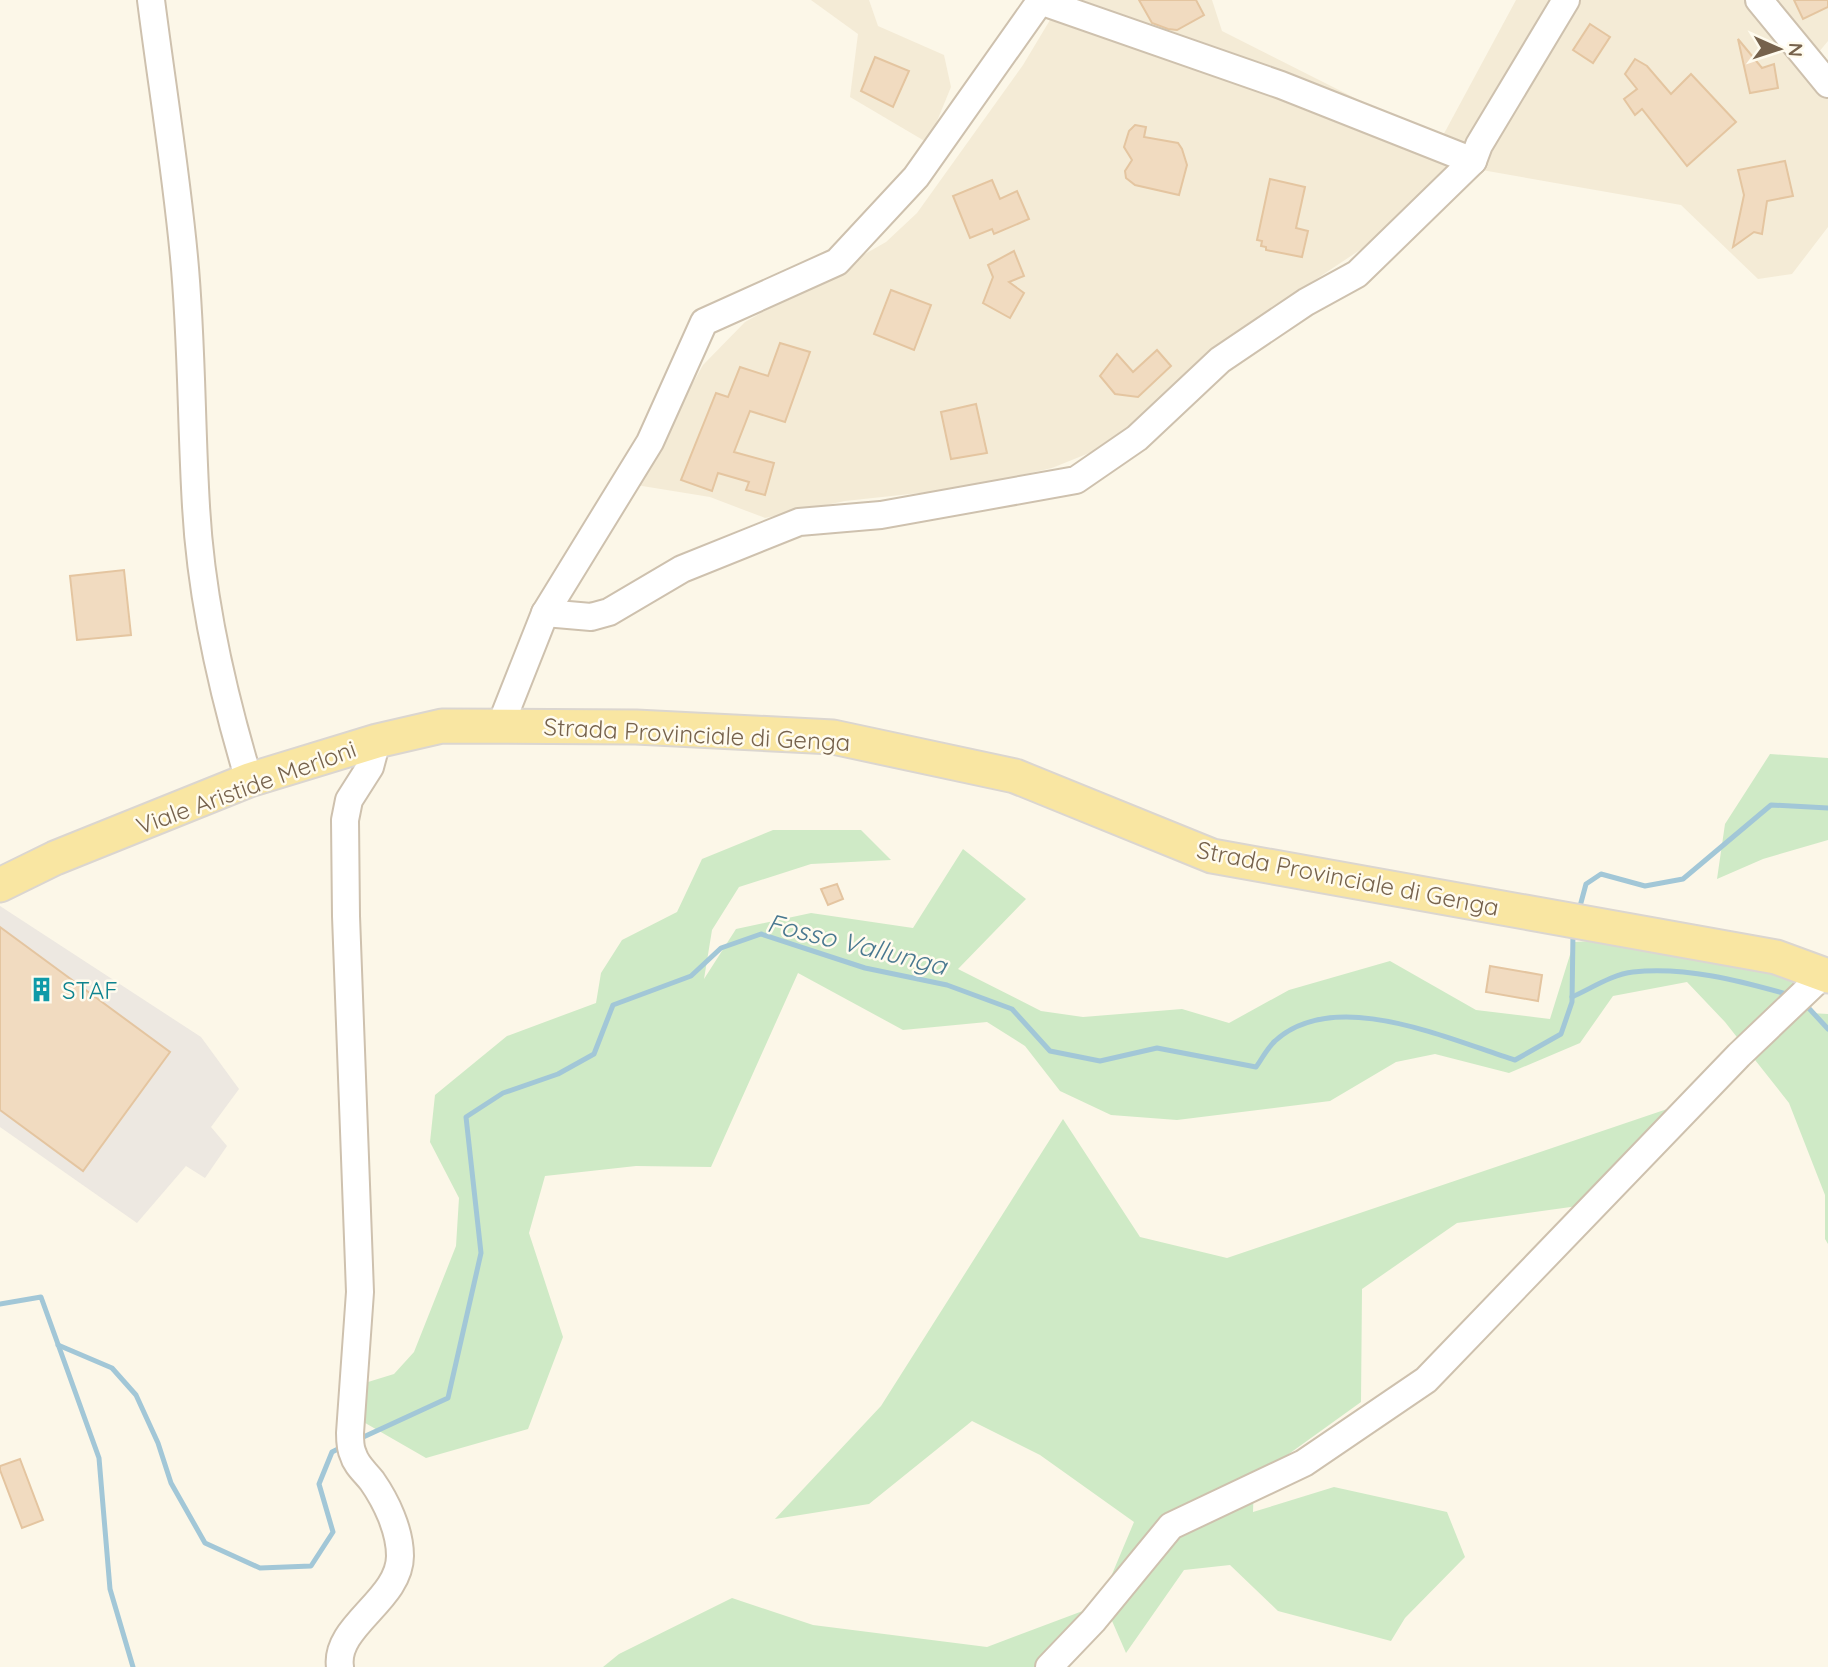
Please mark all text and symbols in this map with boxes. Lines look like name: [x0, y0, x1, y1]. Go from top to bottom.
north arrow: [1744, 14, 1814, 84]
text: N: [1784, 42, 1808, 57]
street label: Strada Provinciale di Genga: [543, 711, 851, 757]
street label: Viale Aristide Merloni: [132, 733, 360, 841]
street label: Strada Provinciale di Genga: [1194, 834, 1502, 922]
water label: Fosso Vallunga: [764, 906, 951, 982]
place label: STAF: [62, 975, 118, 1005]
building icon: STAF: [28, 976, 56, 1004]

